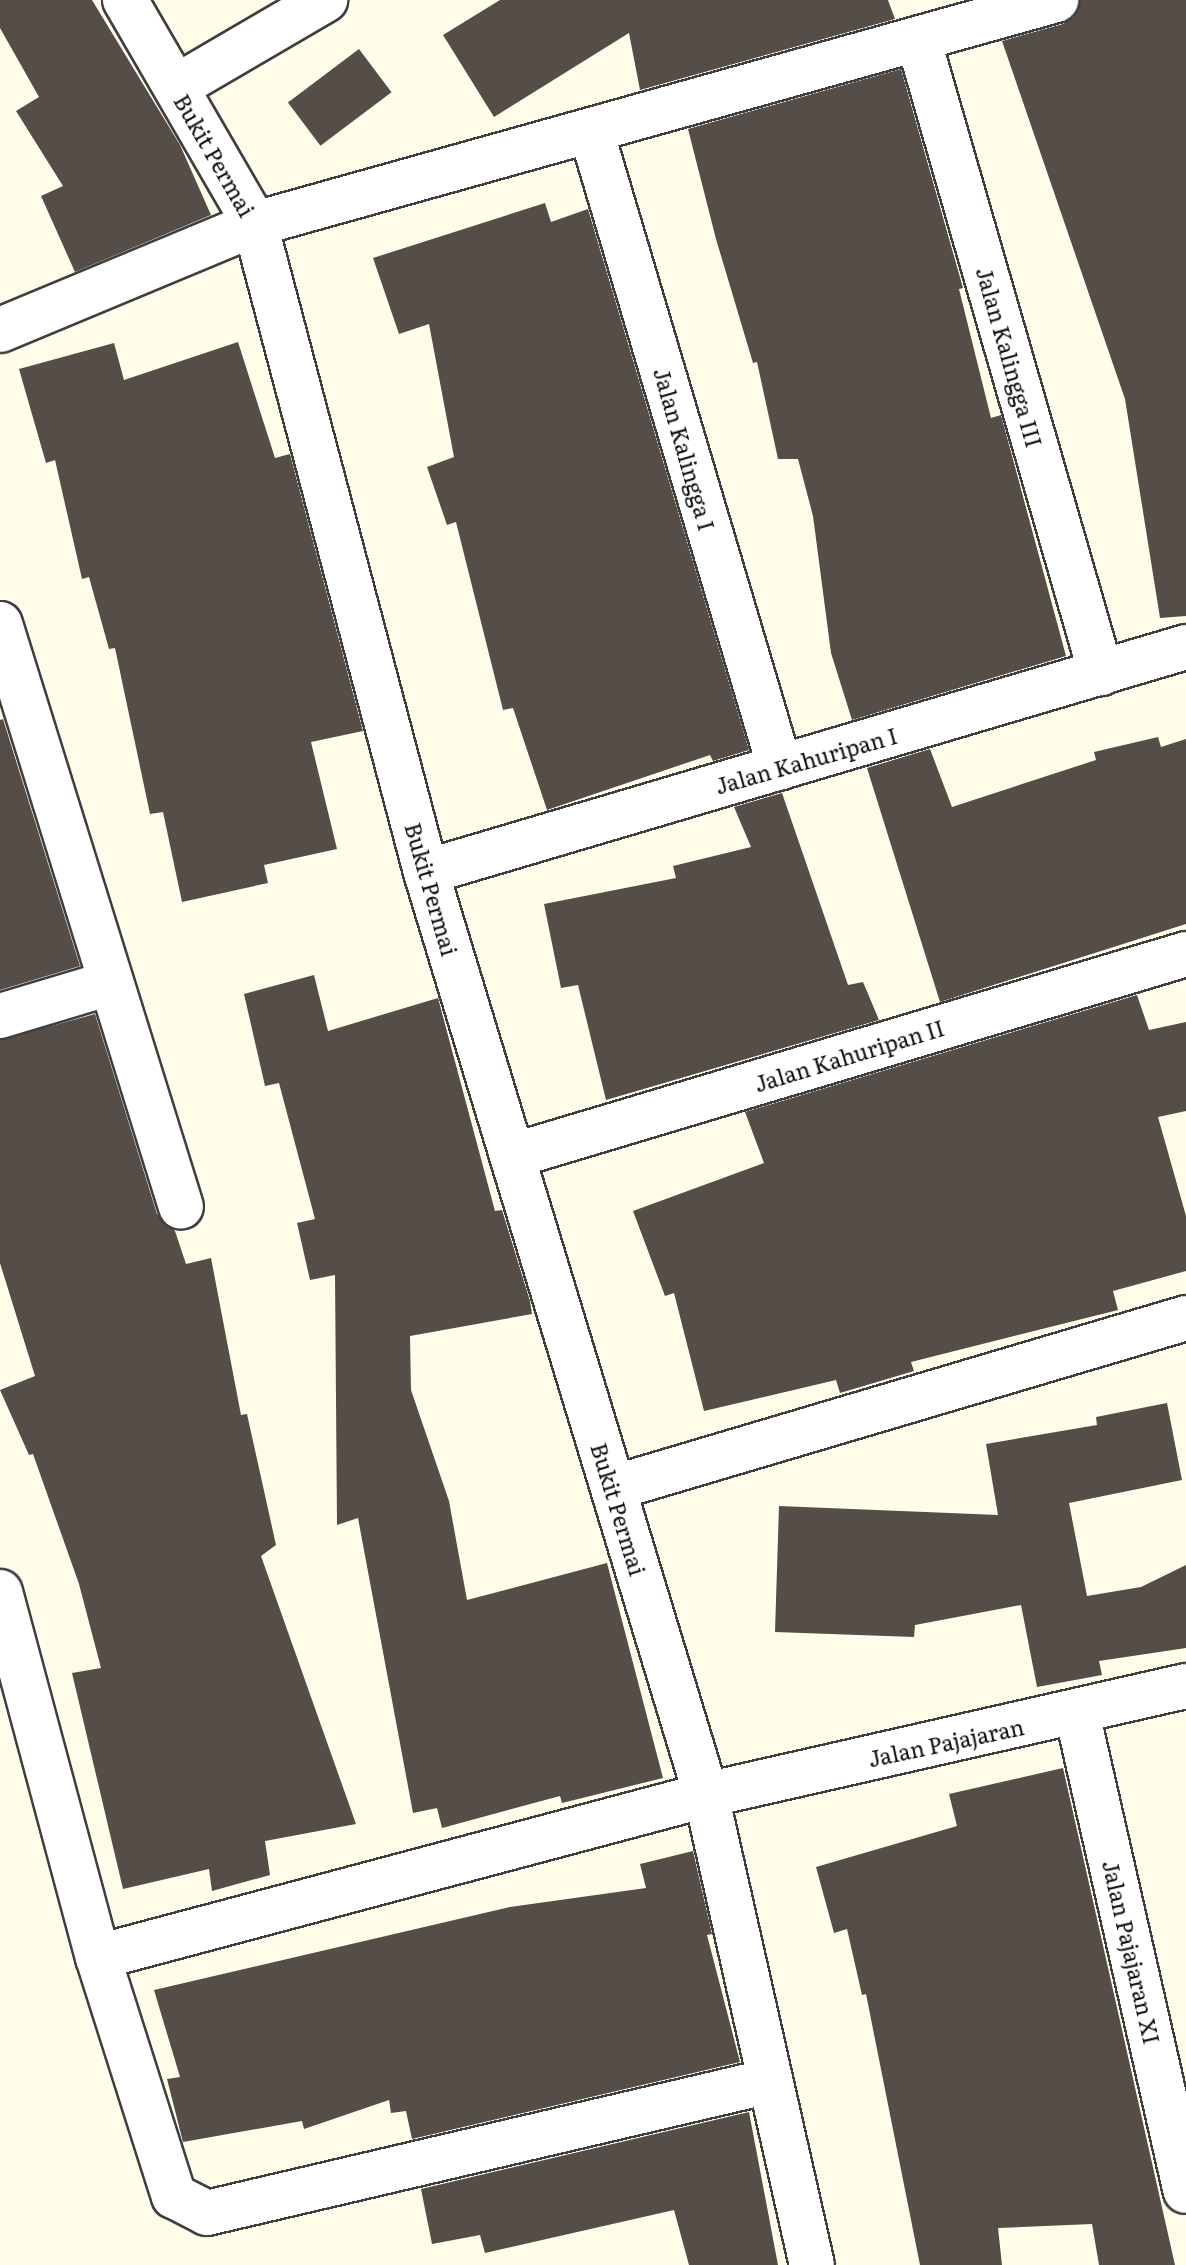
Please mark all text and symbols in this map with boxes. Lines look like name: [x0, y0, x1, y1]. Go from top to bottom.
street label: Bukit Permai: [169, 89, 261, 221]
street label: Jalan Kalingga III: [972, 264, 1048, 450]
street label: Jalan Kalingga I: [649, 365, 721, 533]
street label: Jalan Kahuripan I: [712, 721, 900, 799]
street label: Bukit Permai: [400, 819, 464, 959]
street label: Jalan Kahuripan II: [751, 1014, 947, 1096]
street label: Bukit Permai: [586, 1440, 652, 1578]
street label: Jalan Pajajaran: [866, 1713, 1026, 1771]
street label: Jalan Pajajaran XI: [1098, 1858, 1166, 2046]

